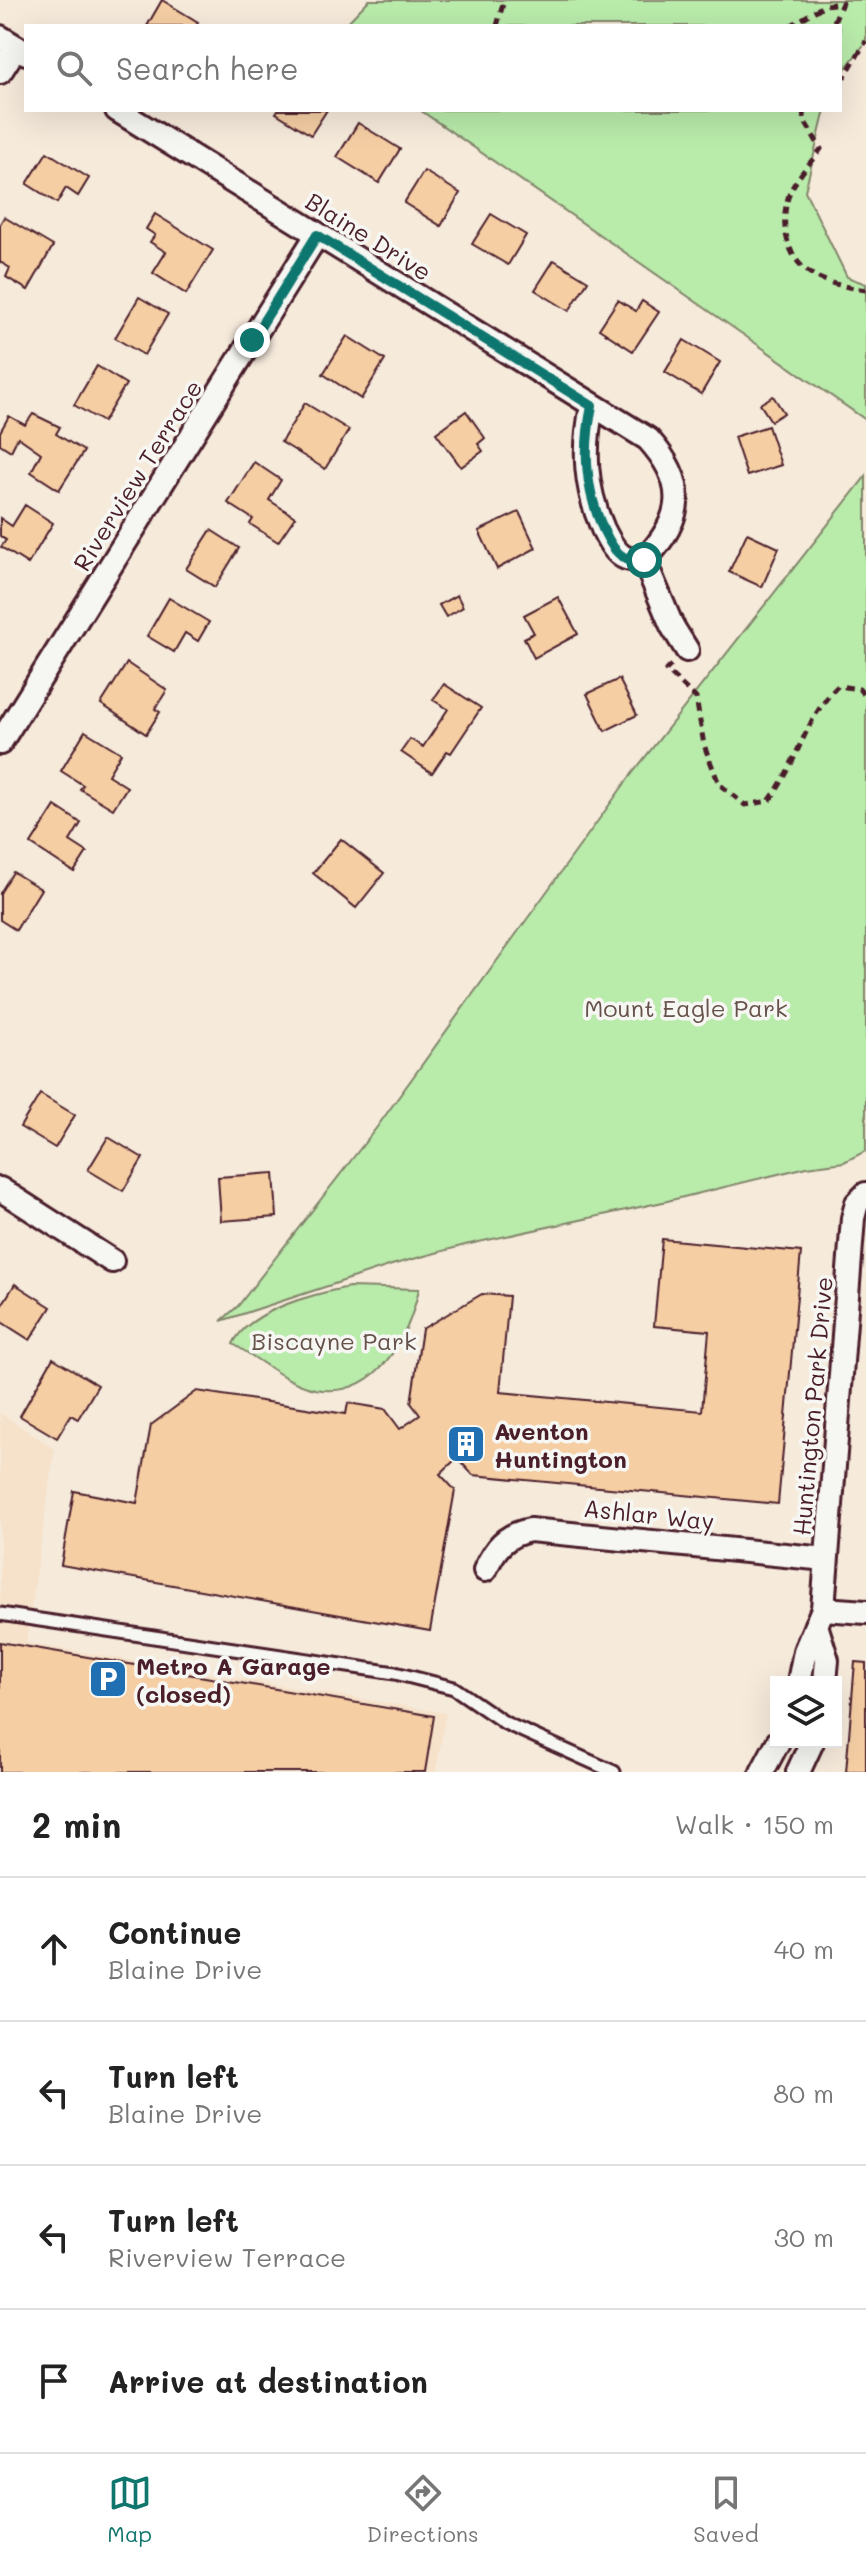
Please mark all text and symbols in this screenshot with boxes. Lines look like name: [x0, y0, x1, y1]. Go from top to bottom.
search box: [24, 24, 842, 112]
icon: search: [52, 46, 96, 90]
text: Search here: [116, 48, 299, 88]
street label: Blaine Drive: [300, 185, 438, 287]
route end: [234, 322, 270, 358]
street label: Riverview Terrace: [66, 374, 208, 576]
route start: [626, 542, 662, 578]
park label: Mount Eagle Park: [584, 992, 788, 1023]
street label: Huntington Park Drive: [785, 1275, 839, 1537]
park label: Biscayne Park: [251, 1325, 417, 1356]
place label: Aventon Huntington: [494, 1415, 627, 1474]
building icon: Aventon Huntington: [445, 1423, 487, 1465]
street label: Ashlar Way: [582, 1492, 716, 1536]
place label: Metro A Garage (closed): [136, 1650, 331, 1709]
parking icon: Metro A Garage (closed): [87, 1658, 129, 1700]
map controls: [770, 1676, 842, 1748]
button: layers: [770, 1676, 842, 1748]
text: 2 min: [32, 1802, 121, 1847]
text: Walk · 150 m: [675, 1807, 834, 1841]
text: Continue: [108, 1912, 241, 1952]
icon: ahead: [32, 1927, 76, 1971]
text: 40 m: [774, 1932, 834, 1966]
text: Blaine Drive: [108, 1952, 262, 1986]
text: Turn left: [108, 2056, 239, 2096]
icon: left: [32, 2071, 76, 2115]
text: 80 m: [773, 2076, 834, 2110]
text: Blaine Drive: [108, 2096, 262, 2130]
text: Turn left: [108, 2200, 239, 2240]
icon: left: [32, 2215, 76, 2259]
text: 30 m: [774, 2220, 834, 2254]
text: Riverview Terrace: [108, 2240, 346, 2274]
icon: arrive: [32, 2359, 76, 2403]
text: Arrive at destination: [108, 2361, 428, 2401]
tab: Map: [107, 2471, 152, 2548]
tab: Directions: [367, 2471, 479, 2548]
tab: Saved: [693, 2471, 759, 2548]

